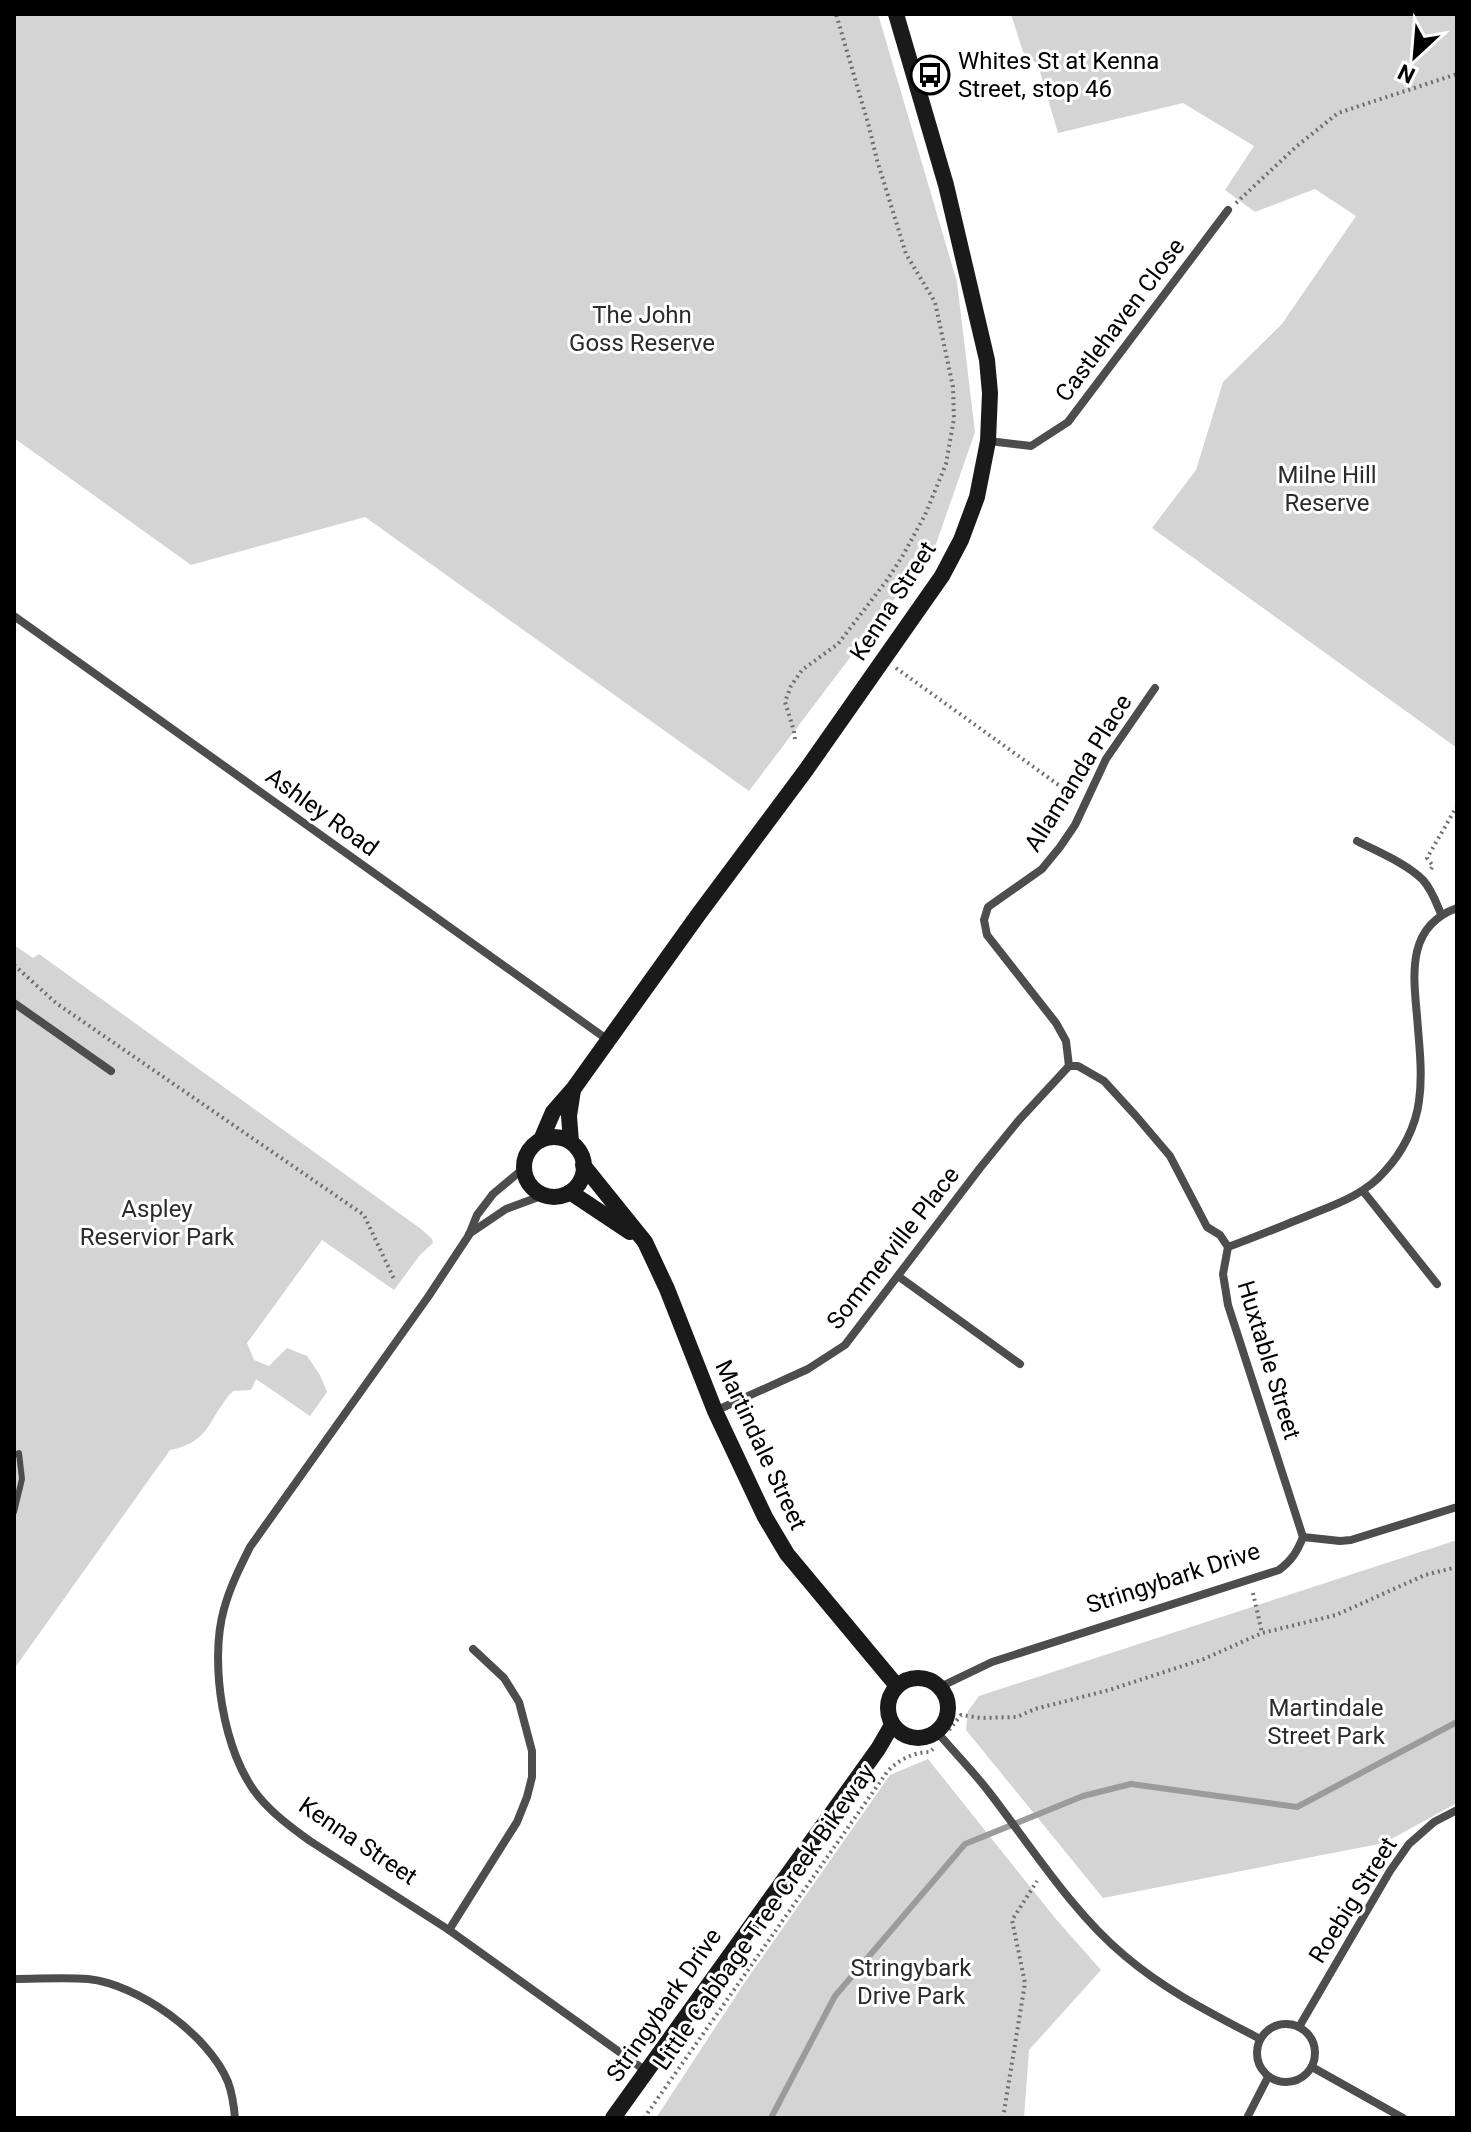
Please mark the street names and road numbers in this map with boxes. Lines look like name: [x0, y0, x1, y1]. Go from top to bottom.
street label: Castlehaven Close: [1049, 233, 1191, 407]
street label: Kenna Street: [844, 536, 942, 666]
street label: Allamanda Place: [1019, 689, 1137, 857]
street label: Ashley Road: [260, 762, 384, 862]
street label: Sommerville Place: [821, 1161, 965, 1335]
street label: Huxtable Street: [1232, 1277, 1306, 1443]
street label: Martindale Street: [709, 1356, 813, 1534]
street label: Stringybark Drive: [1083, 1537, 1263, 1619]
street label: Little Cabbage Tree Creek Bikeway: [647, 1758, 881, 2075]
street label: Kenna Street: [294, 1791, 422, 1891]
street label: Roebig Street: [1303, 1832, 1403, 1968]
street label: Stringybark Drive: [601, 1923, 727, 2087]

